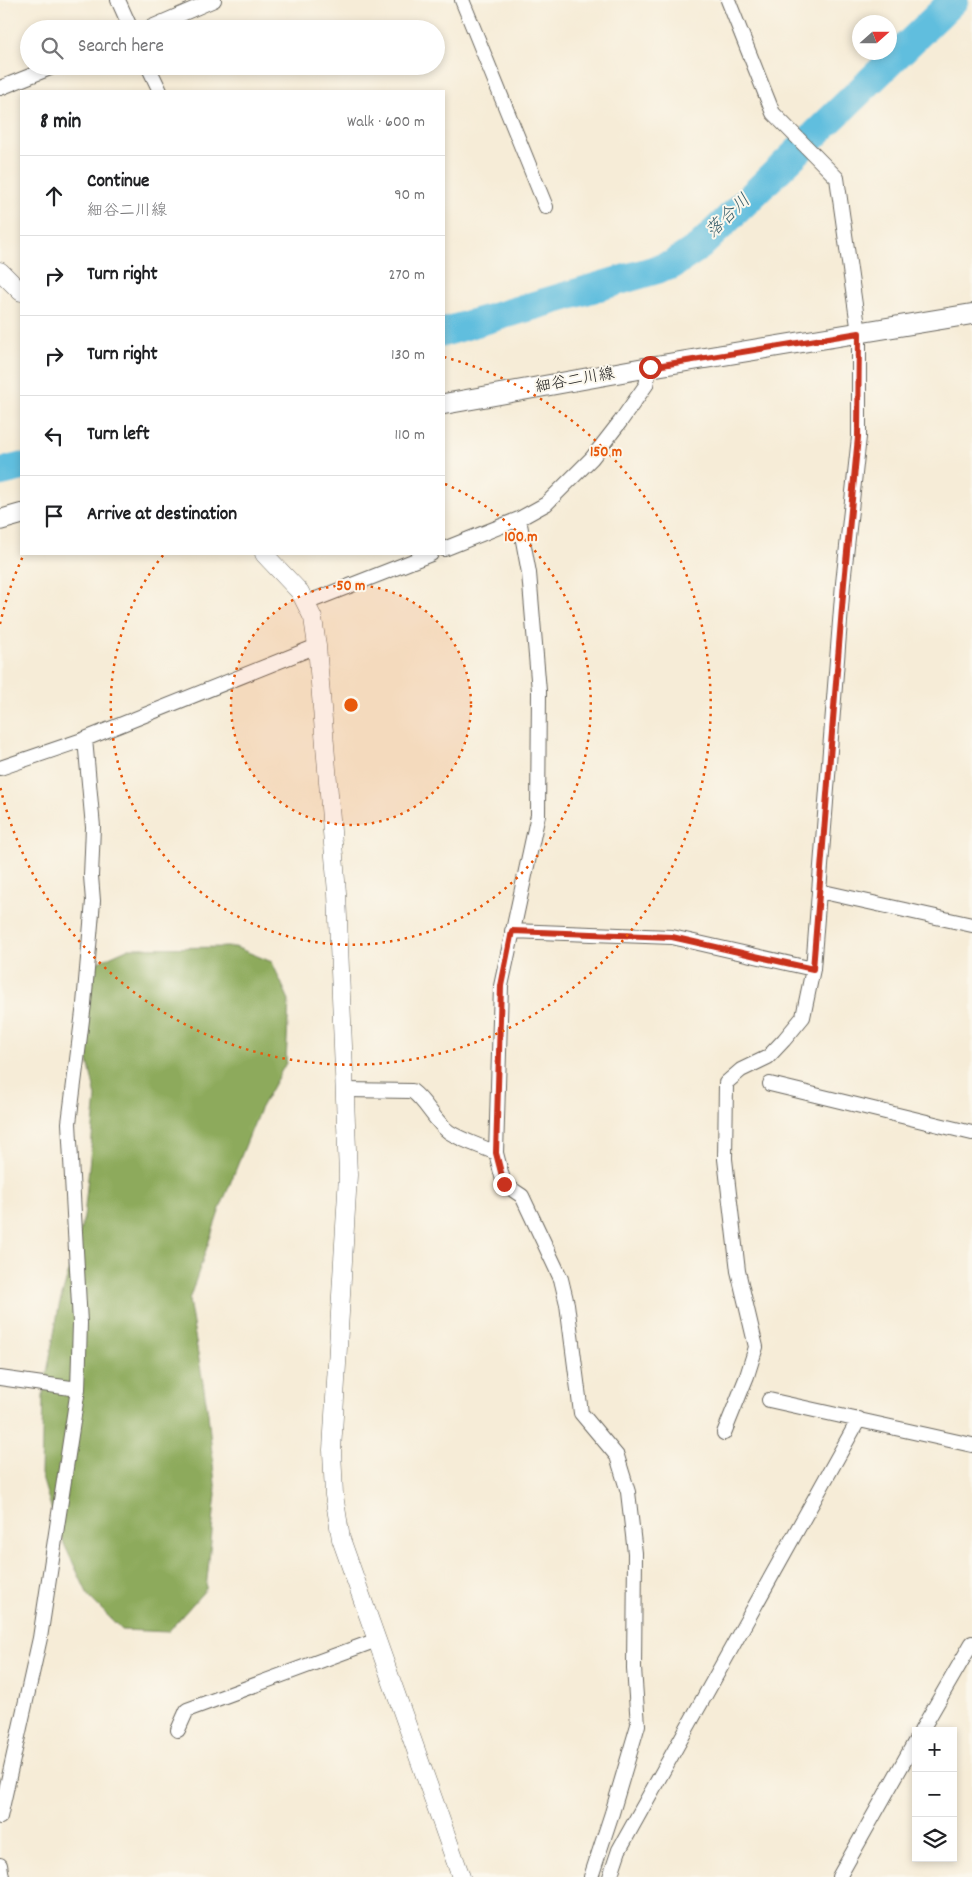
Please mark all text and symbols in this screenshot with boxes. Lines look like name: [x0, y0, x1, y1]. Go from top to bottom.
north arrow: [852, 15, 897, 60]
search box: [20, 20, 445, 75]
icon: search: [38, 34, 66, 62]
text: Search here: [78, 34, 164, 61]
text: 8 min: [40, 108, 81, 138]
text: Walk · 600 m: [347, 111, 425, 134]
text: Continue: [87, 169, 149, 196]
icon: ahead: [40, 182, 68, 210]
text: 90 m: [394, 184, 425, 207]
water label: 落合川: [701, 189, 757, 245]
text: 細谷二川線: [87, 200, 167, 223]
icon: right: [40, 262, 68, 290]
text: Turn right: [87, 262, 158, 289]
text: 270 m: [389, 264, 425, 287]
icon: right: [40, 342, 68, 370]
text: Turn right: [87, 342, 158, 369]
text: 130 m: [391, 344, 425, 367]
route start: [639, 356, 662, 379]
street label: 細谷二川線: [534, 363, 616, 399]
icon: left: [40, 422, 68, 450]
text: Turn left: [87, 422, 150, 449]
text: 110 m: [395, 424, 425, 447]
text: 150 m: [590, 442, 622, 464]
icon: arrive: [40, 502, 68, 530]
text: Arrive at destination: [87, 502, 237, 529]
text: 100 m: [504, 527, 538, 549]
text: 50 m: [337, 576, 365, 598]
centre of rings: [342, 696, 360, 714]
route end: [493, 1173, 516, 1196]
map controls: [912, 1727, 957, 1862]
button: +: [912, 1727, 957, 1772]
button: −: [912, 1772, 957, 1817]
button: layers: [912, 1817, 957, 1862]

